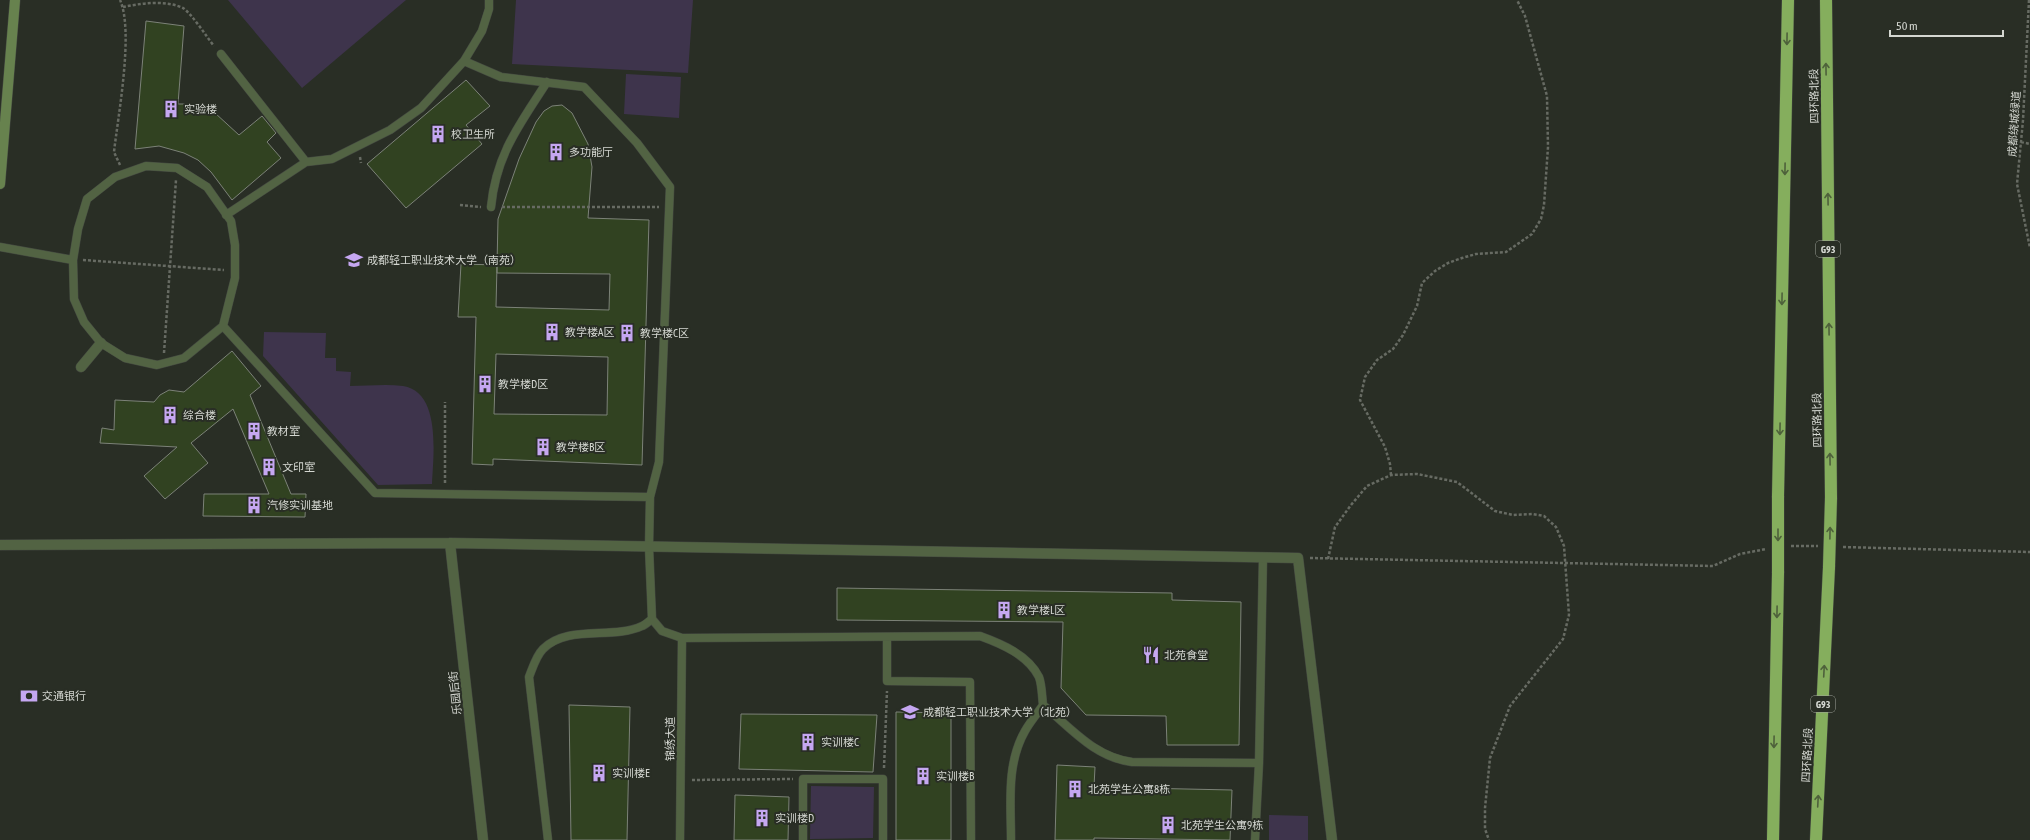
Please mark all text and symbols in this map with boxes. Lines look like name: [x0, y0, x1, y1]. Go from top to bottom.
scale bar: [1890, 12, 2003, 38]
text: 50 m: [1896, 19, 1918, 33]
one-way arrow: [1783, 32, 1791, 45]
one-way arrow: [1822, 63, 1830, 76]
street label: 四环路北段: [1808, 68, 1820, 124]
street label: 成都绕城绿道: [2006, 91, 2022, 157]
building icon: 实验楼: [161, 99, 181, 119]
place label: 实验楼: [184, 103, 217, 115]
building icon: 校卫生所: [428, 124, 448, 144]
place label: 校卫生所: [451, 128, 495, 140]
building icon: 多功能厅: [546, 142, 566, 162]
place label: 多功能厅: [569, 146, 613, 158]
one-way arrow: [1781, 162, 1788, 175]
one-way arrow: [1824, 193, 1832, 206]
road number: G93: [1816, 241, 1840, 257]
school or university icon: 成都轻工职业技术大学（南苑）: [344, 250, 364, 270]
place label: 成都轻工职业技术大学（南苑）: [367, 254, 521, 266]
one-way arrow: [1778, 292, 1786, 305]
building icon: 教学楼A区: [542, 322, 562, 342]
building icon: 教学楼C区: [617, 323, 637, 343]
one-way arrow: [1825, 323, 1833, 336]
place label: 教学楼A区: [565, 326, 614, 338]
place label: 教学楼C区: [640, 327, 689, 339]
building icon: 教学楼D区: [475, 374, 495, 394]
place label: 教学楼D区: [498, 378, 548, 390]
street label: 四环路北段: [1811, 392, 1823, 448]
building icon: 综合楼: [160, 405, 180, 425]
place label: 综合楼: [183, 409, 216, 421]
building icon: 教材室: [244, 421, 264, 441]
one-way arrow: [1776, 422, 1783, 435]
place label: 教材室: [267, 425, 300, 437]
building icon: 教学楼B区: [533, 437, 553, 457]
place label: 教学楼B区: [556, 441, 605, 453]
one-way arrow: [1826, 453, 1834, 466]
building icon: 文印室: [259, 457, 279, 477]
place label: 文印室: [282, 461, 315, 473]
building icon: 汽修实训基地: [244, 495, 264, 515]
place label: 汽修实训基地: [267, 499, 333, 511]
one-way arrow: [1826, 527, 1834, 540]
one-way arrow: [1774, 528, 1782, 541]
building icon: 教学楼L区: [994, 600, 1014, 620]
place label: 教学楼L区: [1017, 604, 1065, 616]
one-way arrow: [1773, 605, 1781, 618]
restaurant icon: 北苑食堂: [1141, 645, 1161, 665]
place label: 北苑食堂: [1164, 649, 1208, 661]
one-way arrow: [1820, 665, 1828, 678]
street label: 乐园后街: [447, 670, 463, 716]
bank icon: 交通银行: [19, 686, 39, 706]
place label: 交通银行: [42, 690, 86, 702]
road number: G93: [1811, 696, 1835, 712]
school or university icon: 成都轻工职业技术大学（北苑）: [900, 702, 920, 722]
place label: 成都轻工职业技术大学（北苑）: [923, 706, 1077, 718]
street label: 锦绣大道: [664, 717, 676, 761]
street label: 四环路北段: [1800, 727, 1814, 783]
building icon: 实训楼C: [798, 732, 818, 752]
one-way arrow: [1771, 735, 1778, 748]
place label: 实训楼C: [821, 736, 859, 748]
building icon: 实训楼E: [589, 763, 609, 783]
building icon: 实训楼B: [913, 766, 933, 786]
place label: 实训楼E: [612, 767, 650, 779]
place label: 实训楼B: [936, 770, 975, 782]
building icon: 北苑学生公寓8栋: [1065, 779, 1085, 799]
place label: 北苑学生公寓8栋: [1088, 783, 1170, 795]
one-way arrow: [1814, 795, 1822, 808]
building icon: 实训楼D: [752, 808, 772, 828]
place label: 实训楼D: [775, 812, 814, 824]
building icon: 北苑学生公寓9栋: [1158, 815, 1178, 835]
place label: 北苑学生公寓9栋: [1181, 819, 1263, 831]

